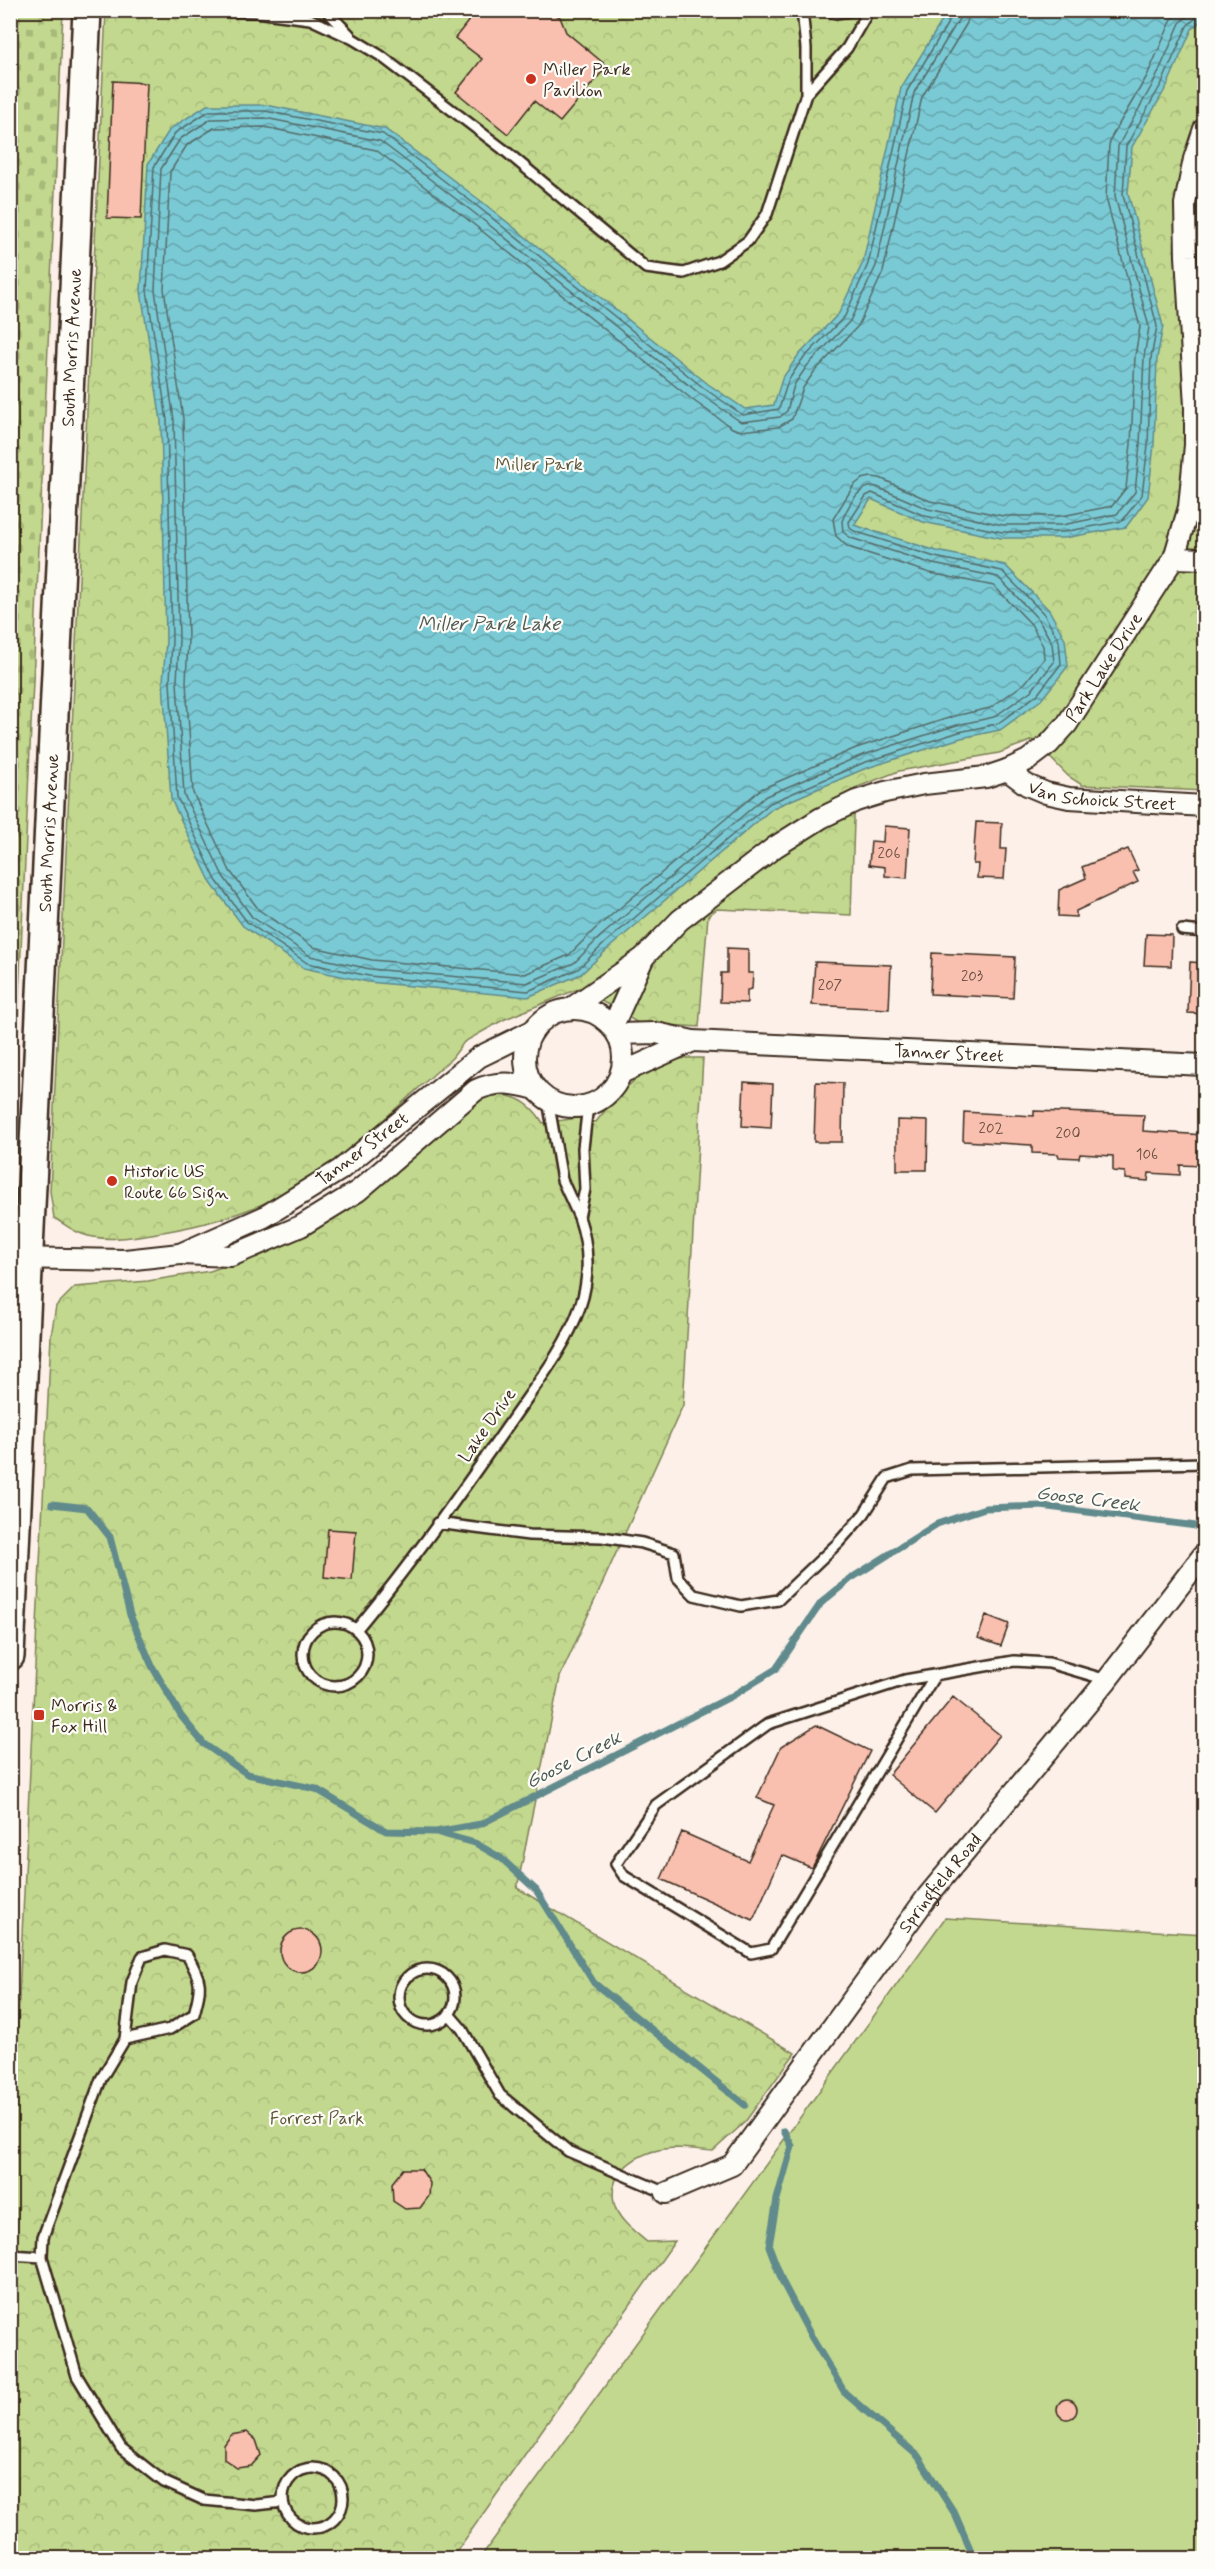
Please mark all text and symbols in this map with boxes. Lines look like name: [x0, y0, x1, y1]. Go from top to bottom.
place label: Miller Park Pavilion: [543, 58, 631, 103]
marker: Miller Park Pavilion: [524, 72, 538, 86]
street label: South Morris Avenue: [57, 268, 88, 427]
park label: Miller Park: [495, 453, 583, 477]
street label: Park Lake Drive: [1060, 608, 1149, 727]
water label: Miller Park Lake: [418, 611, 561, 638]
street label: South Morris Avenue: [34, 753, 65, 913]
street label: Van Schoick Street: [1024, 776, 1177, 817]
house number: 206: [878, 844, 901, 864]
house number: 203: [961, 967, 983, 987]
house number: 207: [818, 976, 842, 996]
street label: Tanner Street: [893, 1039, 1005, 1069]
street label: Tanner Street: [312, 1107, 414, 1192]
house number: 202: [979, 1119, 1003, 1139]
house number: 200: [1056, 1124, 1080, 1144]
house number: 106: [1136, 1145, 1158, 1165]
place label: Historic US Route 66 Sign: [124, 1160, 229, 1207]
marker: Historic US Route 66 Sign: [105, 1174, 119, 1188]
street label: Lake Drive: [454, 1384, 522, 1467]
water label: Goose Creek: [1035, 1480, 1142, 1519]
place label: Morris & Fox Hill: [51, 1694, 118, 1739]
marker: Morris & Fox Hill: [32, 1708, 46, 1722]
water label: Goose Creek: [521, 1724, 627, 1796]
street label: Springfield Road: [894, 1829, 988, 1938]
park label: Forrest Park: [270, 2107, 364, 2131]

